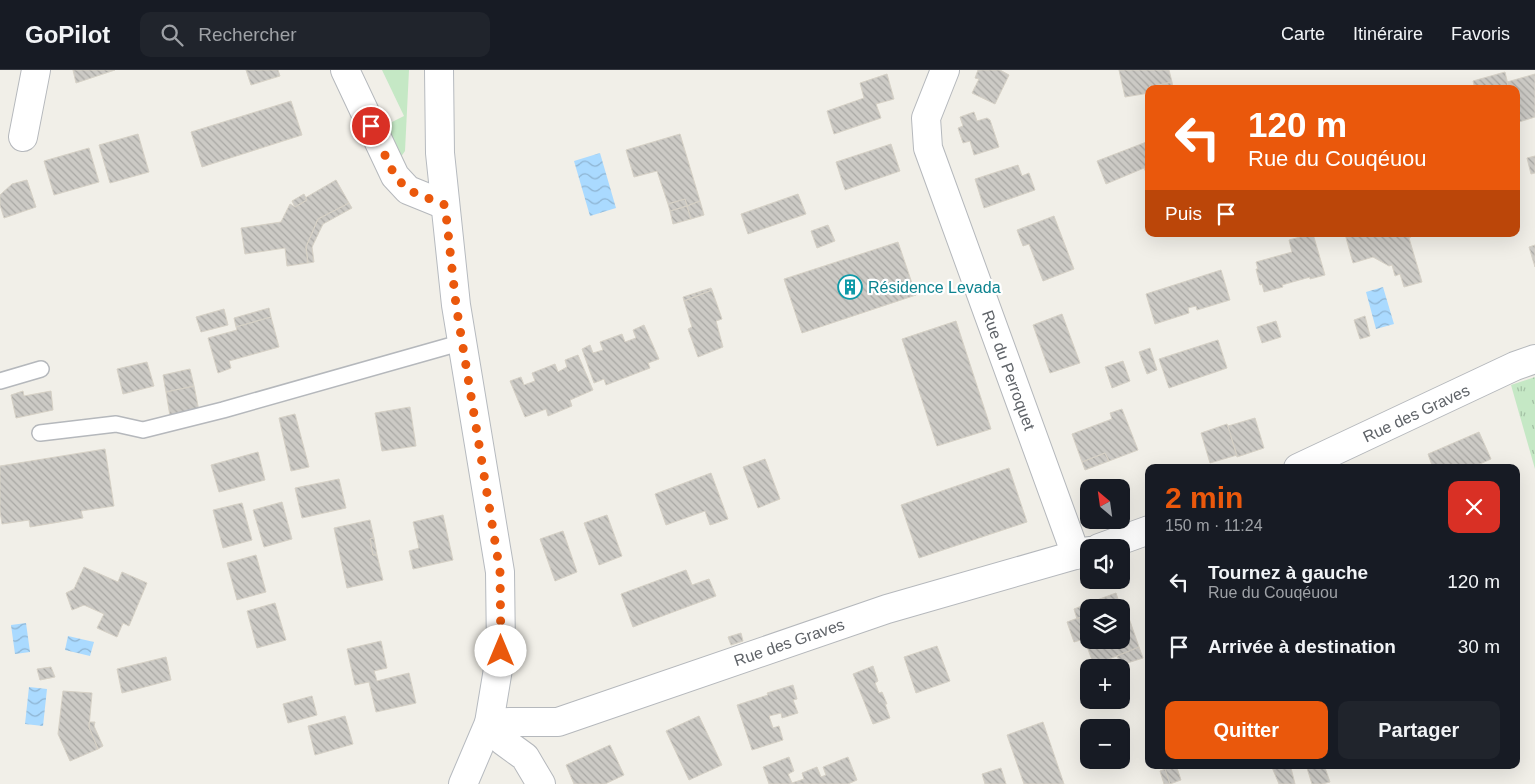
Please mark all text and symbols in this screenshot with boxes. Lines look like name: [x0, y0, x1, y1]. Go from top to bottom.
search box: [140, 12, 490, 57]
text: GoPilot: [25, 21, 110, 48]
icon: search: [158, 21, 186, 49]
text: Rechercher: [198, 24, 297, 45]
text: Carte: [1281, 24, 1325, 44]
text: Itinéraire: [1353, 24, 1423, 44]
text: Favoris: [1451, 24, 1510, 44]
pin: [350, 105, 392, 147]
icon: left: [1165, 105, 1230, 170]
text: 120 m: [1248, 105, 1347, 144]
icon: arrive: [357, 112, 385, 140]
text: Rue du Couqéuou: [1248, 146, 1427, 171]
icon: arrive: [1212, 200, 1240, 228]
text: Puis: [1165, 203, 1202, 224]
building icon: Résidence Levada: [837, 274, 863, 300]
place label: Résidence Levada: [868, 279, 1001, 296]
street label: Rue du Perroquet: [979, 308, 1038, 433]
street label: Rue des Graves: [1360, 381, 1472, 446]
north arrow: [1080, 479, 1130, 529]
map controls: [1080, 479, 1130, 769]
text: 2 min: [1165, 481, 1243, 514]
button: close: [1448, 481, 1500, 533]
text: 150 m · 11:24: [1165, 517, 1263, 534]
button: sound: [1080, 539, 1130, 589]
text: Tournez à gauche: [1208, 562, 1368, 583]
icon: left: [1165, 568, 1193, 596]
text: 120 m: [1447, 571, 1500, 592]
text: Rue du Couqéuou: [1208, 584, 1338, 601]
button: layers: [1080, 599, 1130, 649]
street label: Rue des Graves: [732, 616, 847, 669]
position arrow: [474, 624, 526, 676]
icon: arrive: [1165, 633, 1193, 661]
text: Arrivée à destination: [1208, 636, 1396, 657]
text: 30 m: [1458, 636, 1500, 657]
button: +: [1080, 659, 1130, 709]
button: Quitter: [1165, 701, 1328, 759]
button: Partager: [1338, 701, 1500, 759]
button: −: [1080, 719, 1130, 769]

